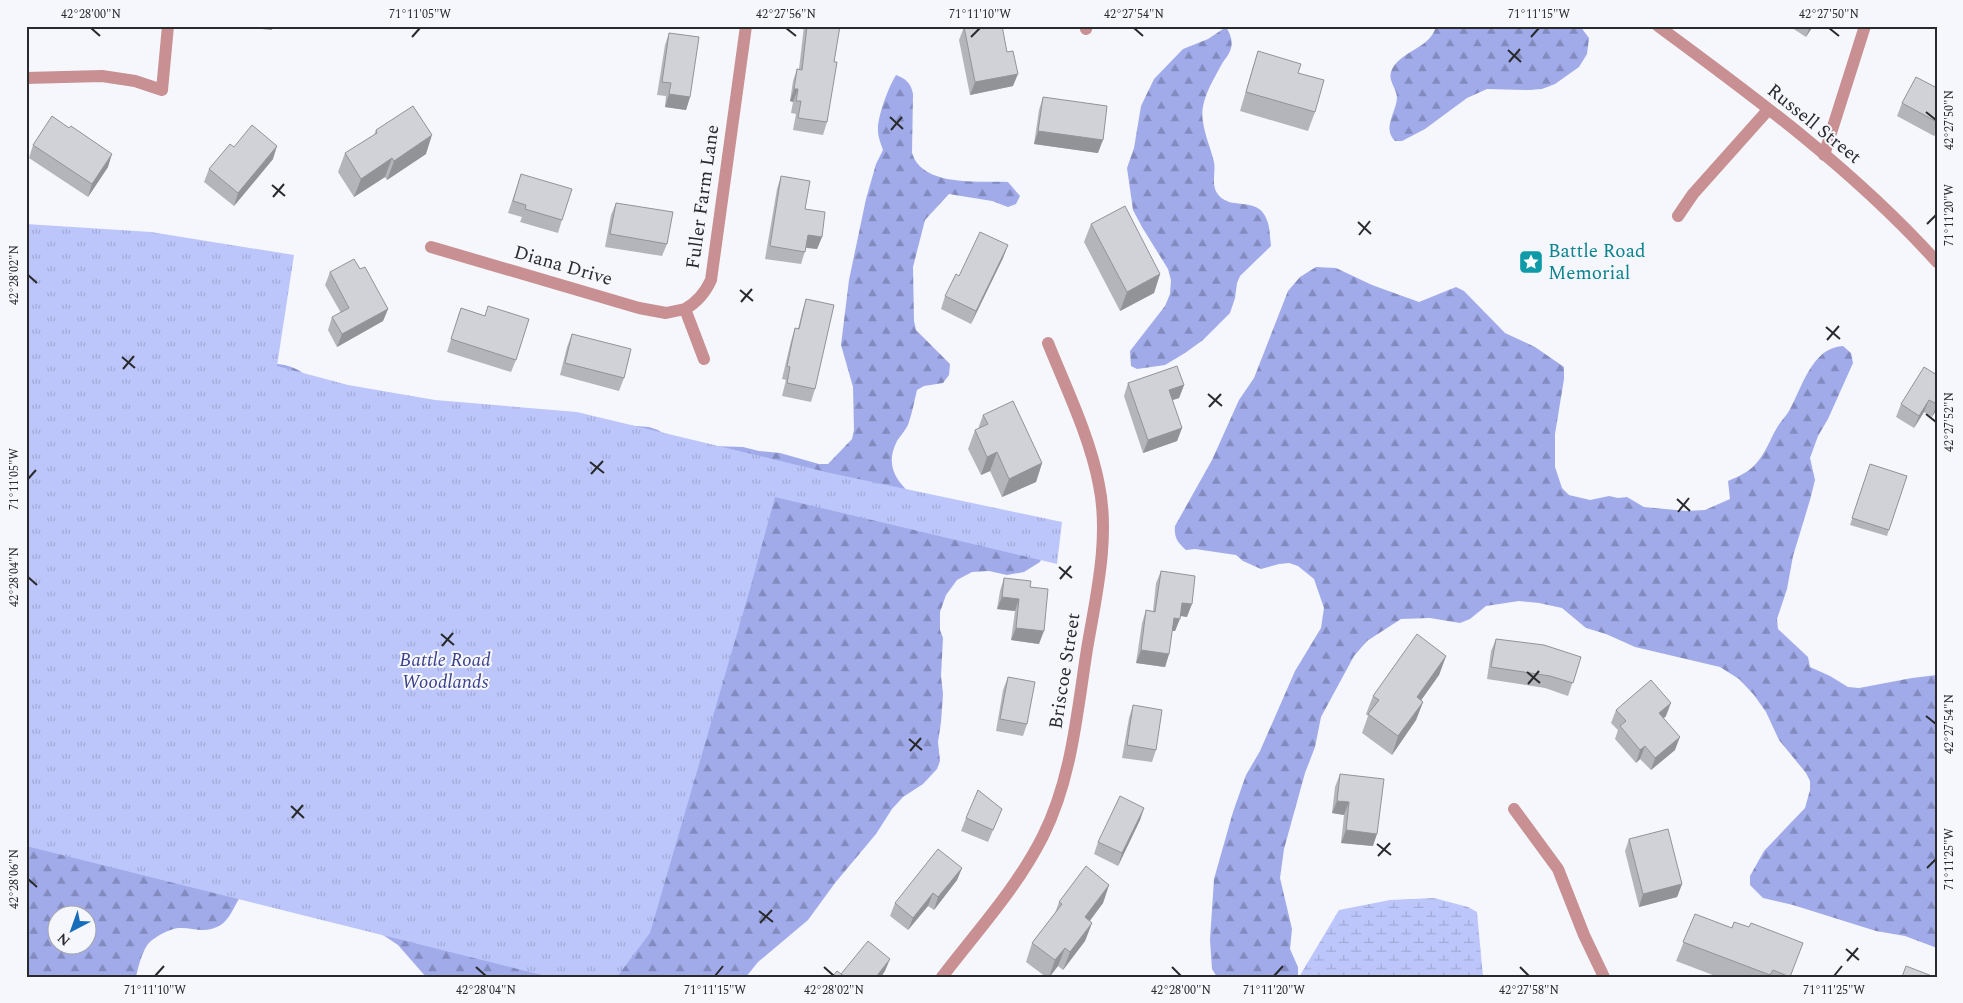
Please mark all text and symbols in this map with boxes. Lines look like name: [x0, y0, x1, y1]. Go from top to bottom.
text: 42°28'00"N: [61, 5, 121, 24]
text: 71°11'05"W: [389, 5, 451, 24]
text: 42°27'56"N: [756, 5, 816, 24]
text: 71°11'10"W: [949, 5, 1011, 24]
text: 42°27'54"N: [1104, 5, 1164, 24]
text: 71°11'15"W: [1508, 5, 1570, 24]
text: 42°27'50"N: [1799, 5, 1859, 24]
street label: Russell Street: [1760, 77, 1868, 171]
text: 42°27'50"N: [1940, 90, 1959, 150]
street label: Fuller Farm Lane: [679, 123, 727, 271]
text: 71°11'20"W: [1940, 184, 1959, 246]
place label: Battle Road Memorial: [1548, 237, 1646, 288]
street label: Diana Drive: [510, 238, 616, 294]
text: 42°28'02"N: [5, 245, 24, 305]
place icon: Battle Road Memorial: [1518, 249, 1544, 275]
text: 42°27'52"N: [1940, 392, 1959, 452]
text: 71°11'05"W: [5, 448, 24, 510]
text: 42°28'04"N: [5, 547, 24, 607]
street label: Briscoe Street: [1041, 610, 1089, 731]
park label: Battle Road Woodlands: [399, 646, 491, 697]
text: 42°27'54"N: [1940, 694, 1959, 754]
text: 71°11'25"W: [1940, 828, 1959, 890]
text: 42°28'06"N: [5, 849, 24, 909]
north arrow: [48, 906, 98, 956]
text: N: [53, 928, 75, 951]
text: 71°11'10"W: [124, 981, 186, 1000]
text: 42°28'04"N: [456, 981, 516, 1000]
text: 71°11'15"W: [684, 981, 746, 1000]
text: 42°28'02"N: [804, 981, 864, 1000]
text: 42°28'00"N: [1151, 981, 1211, 1000]
text: 71°11'20"W: [1243, 981, 1305, 1000]
text: 42°27'58"N: [1499, 981, 1559, 1000]
text: 71°11'25"W: [1803, 981, 1865, 1000]

